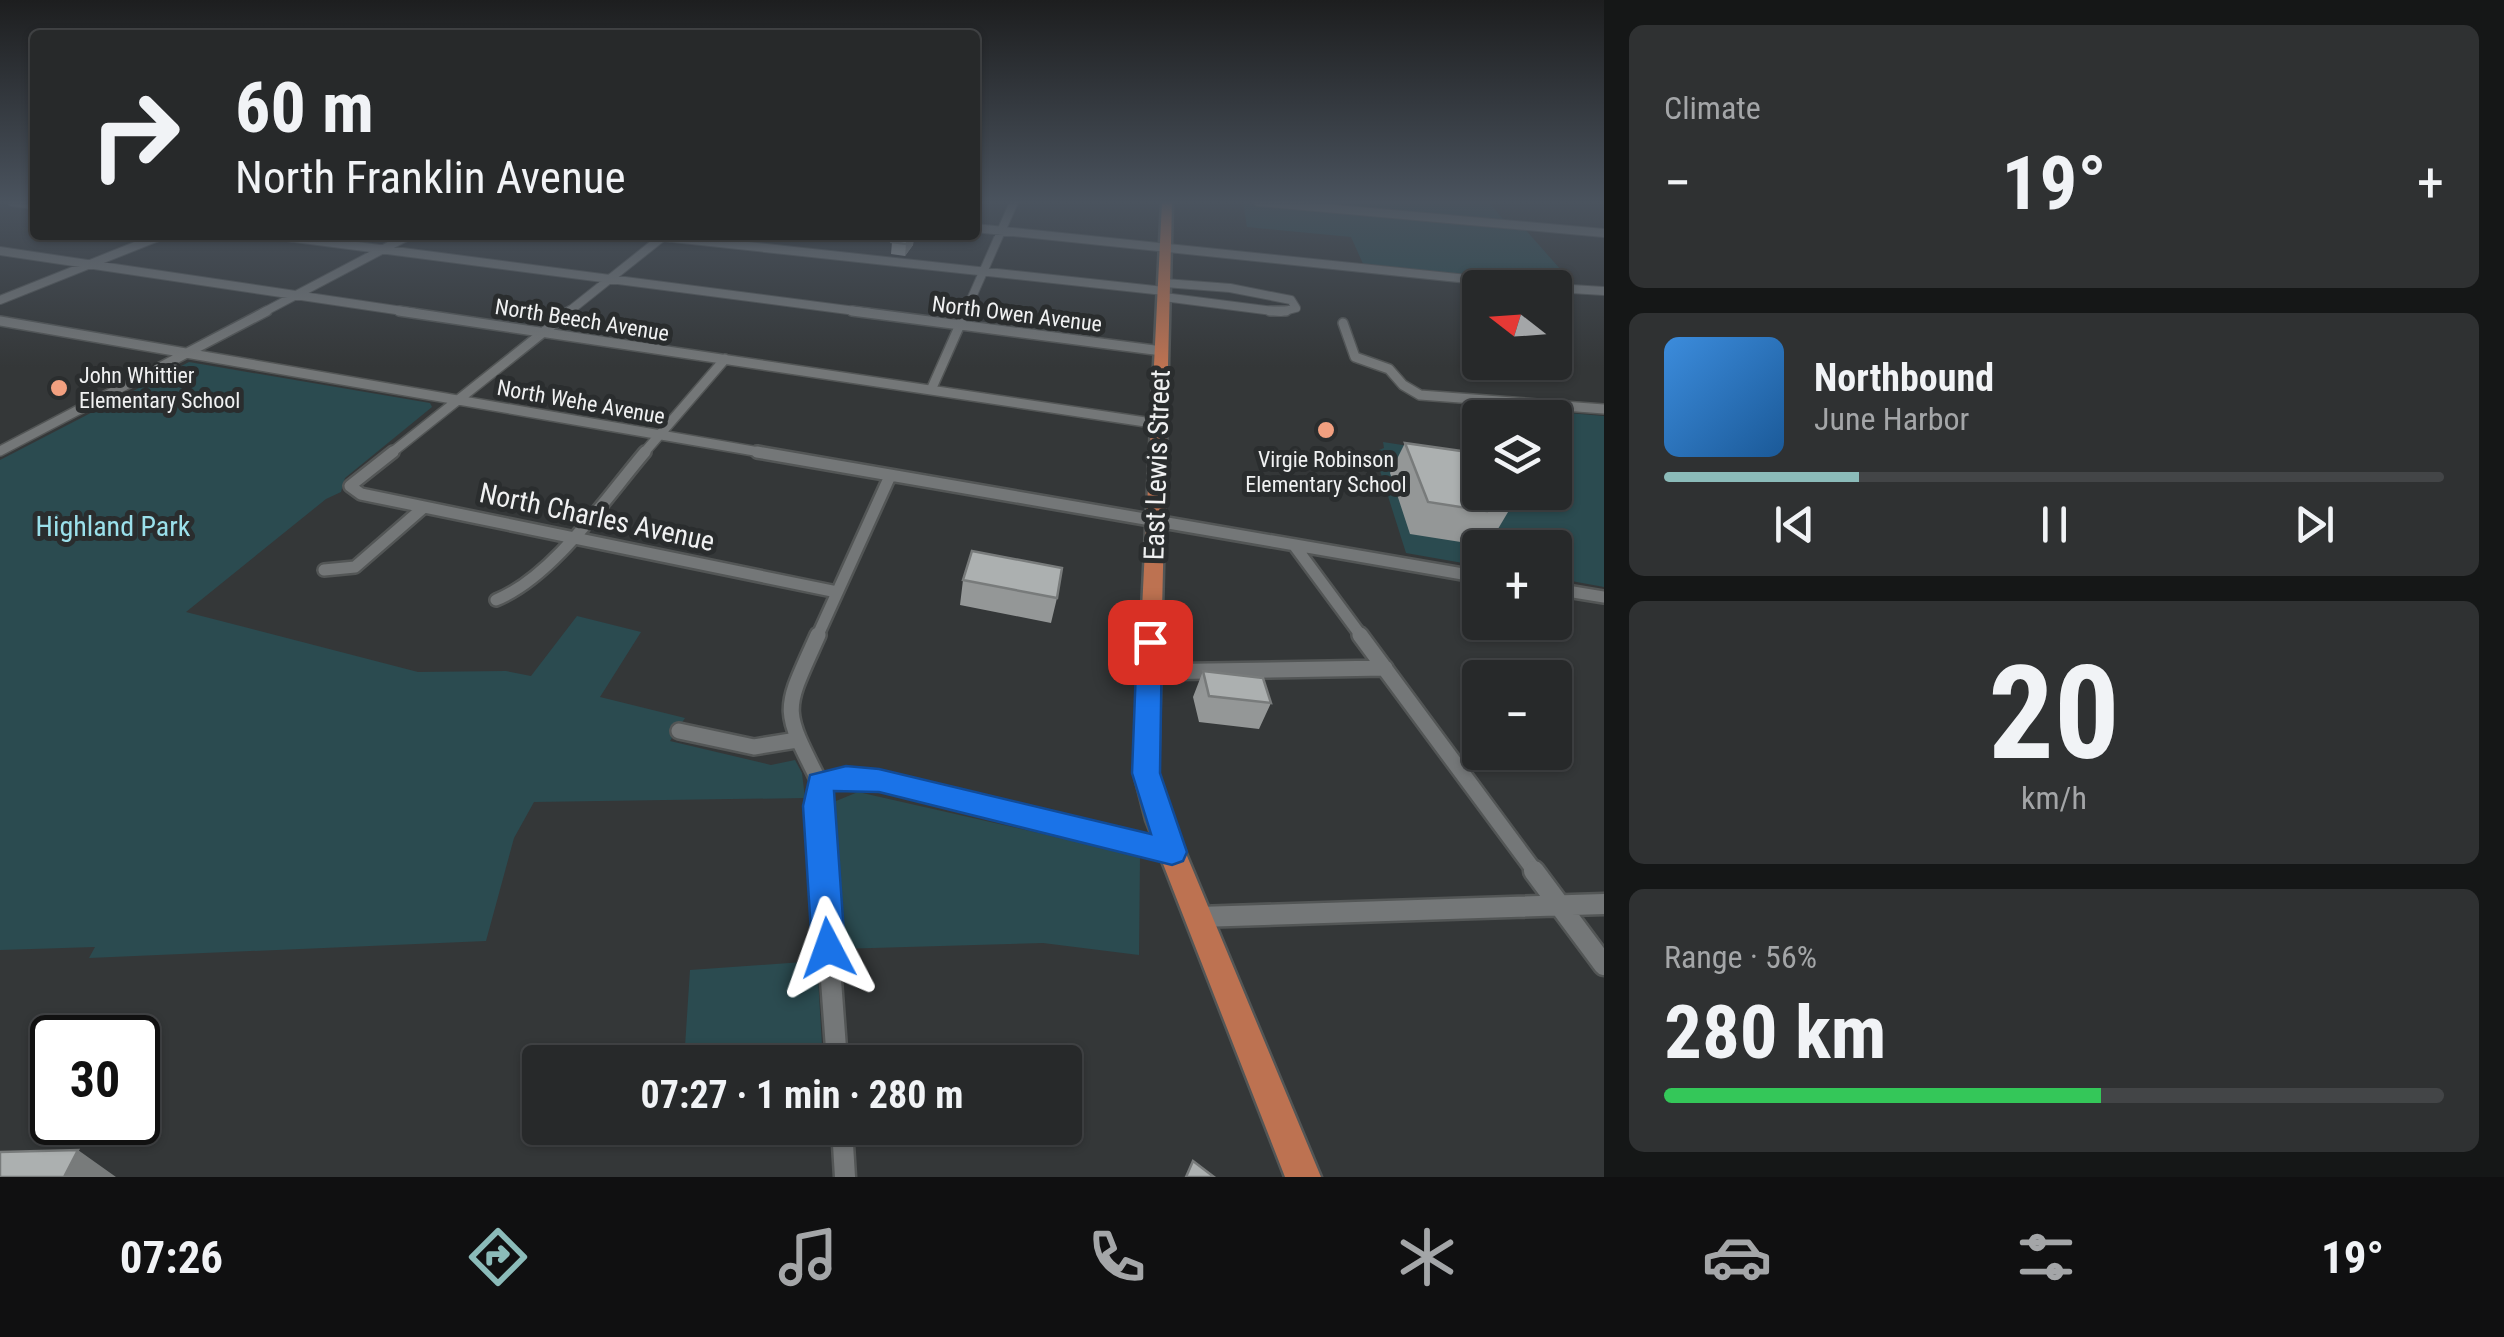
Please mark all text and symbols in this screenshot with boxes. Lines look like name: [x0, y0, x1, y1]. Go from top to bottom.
text: 60 m: [235, 67, 374, 149]
icon: right: [70, 70, 200, 200]
text: Climate: [1664, 89, 1761, 127]
text: 19°: [2002, 139, 2107, 227]
text: North Franklin Avenue: [235, 151, 626, 204]
text: −: [1664, 151, 1692, 215]
text: +: [2417, 151, 2444, 215]
north arrow: [1462, 270, 1572, 380]
map controls: [1462, 270, 1572, 770]
street label: North Owen Avenue: [931, 291, 1103, 337]
street label: North Beech Avenue: [493, 294, 671, 346]
text: Northbound: [1814, 356, 1994, 400]
place label: John Whittier Elementary School: [79, 363, 240, 413]
street label: East Lewis Street: [1137, 369, 1177, 561]
street label: North Wehe Avenue: [495, 375, 667, 429]
marker: John Whittier Elementary School: [48, 377, 70, 399]
button: layers: [1462, 400, 1572, 510]
text: June Harbor: [1814, 400, 1969, 438]
marker: Virgie Robinson Elementary School: [1315, 419, 1337, 441]
place label: Virgie Robinson Elementary School: [1245, 447, 1407, 497]
street label: North Charles Avenue: [476, 476, 718, 558]
icon: previous: [1767, 497, 1822, 552]
icon: pause: [2027, 497, 2082, 552]
icon: next: [2287, 497, 2342, 552]
park label: Highland Park: [36, 510, 191, 543]
button: +: [1462, 530, 1572, 640]
pin: [1108, 600, 1193, 685]
icon: arrive: [1123, 615, 1178, 670]
text: 20: [1988, 637, 2120, 790]
button: −: [1462, 660, 1572, 770]
text: km/h: [2021, 779, 2087, 817]
position arrow: [776, 896, 880, 1000]
text: Range · 56%: [1664, 938, 1817, 976]
text: 280 km: [1664, 988, 1886, 1076]
speed limit sign: 30: [30, 1015, 160, 1145]
text: 07:27 · 1 min · 280 m: [641, 1073, 963, 1117]
icon: directions: [463, 1222, 533, 1292]
icon: music: [773, 1222, 843, 1292]
icon: phone: [1082, 1222, 1152, 1292]
icon: climate: [1392, 1222, 1462, 1292]
icon: car: [1702, 1222, 1772, 1292]
icon: filters: [2011, 1222, 2081, 1292]
text: 07:26: [120, 1231, 223, 1284]
text: 19°: [2321, 1231, 2384, 1284]

